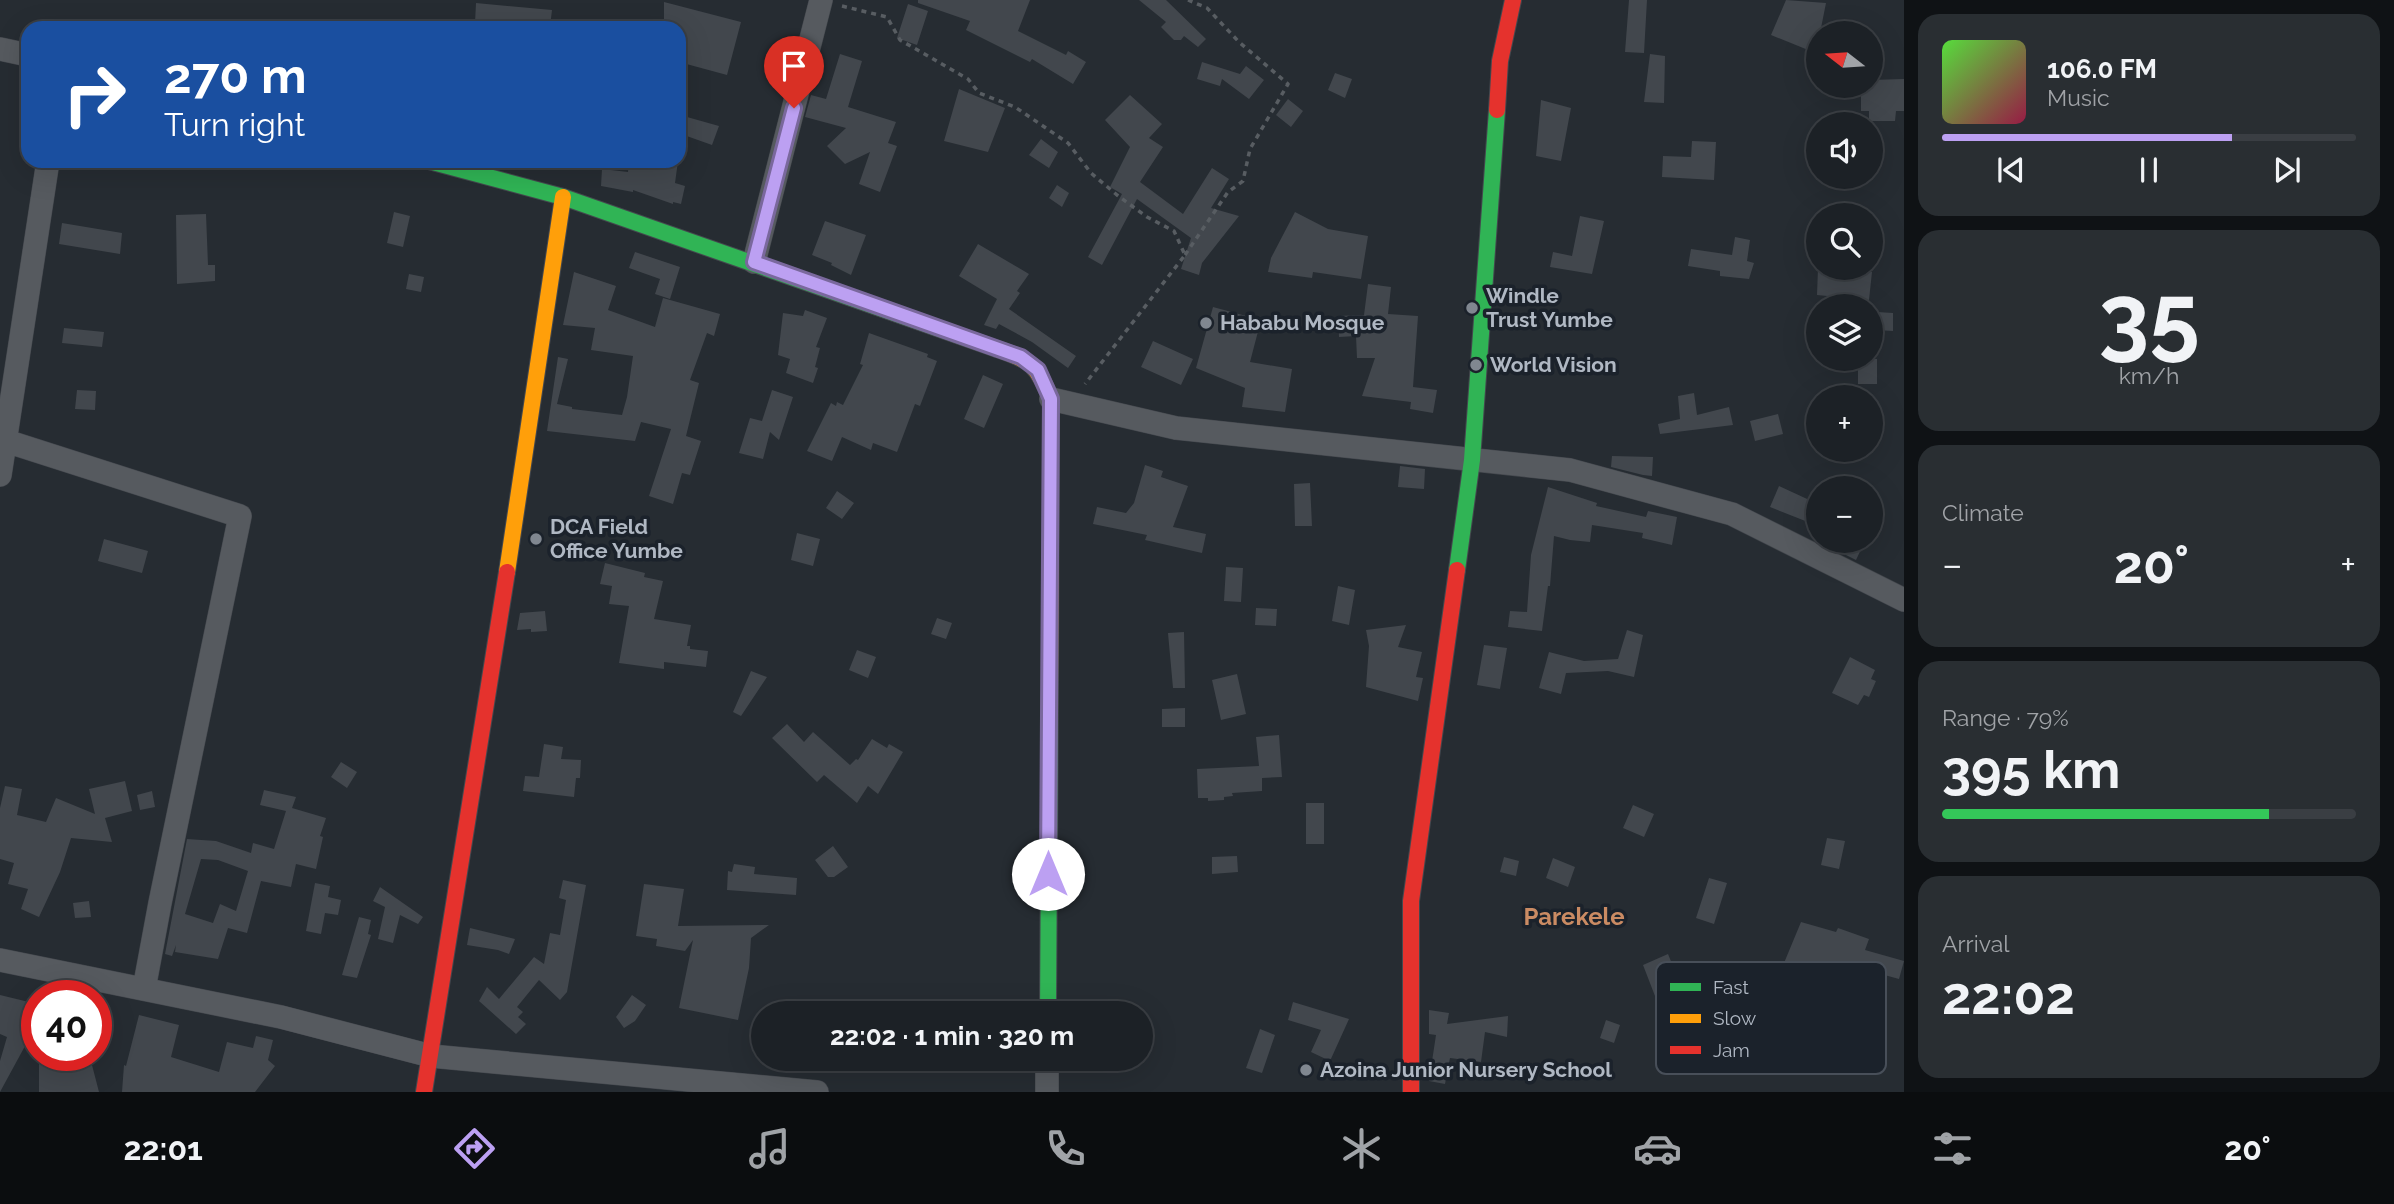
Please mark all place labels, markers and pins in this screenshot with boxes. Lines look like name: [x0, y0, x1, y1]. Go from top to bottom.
pin: [764, 36, 824, 108]
place label: Windle Trust Yumbe: [1486, 283, 1613, 332]
marker: Windle Trust Yumbe: [1464, 300, 1480, 316]
place label: Hababu Mosque: [1220, 310, 1385, 335]
marker: Hababu Mosque: [1198, 315, 1214, 331]
place label: World Vision: [1490, 352, 1617, 377]
marker: World Vision: [1468, 357, 1484, 373]
place label: DCA Field Office Yumbe: [550, 514, 683, 563]
marker: DCA Field Office Yumbe: [528, 531, 544, 547]
place label: Azoina Junior Nursery School: [1320, 1057, 1612, 1082]
marker: Azoina Junior Nursery School: [1298, 1062, 1314, 1078]

